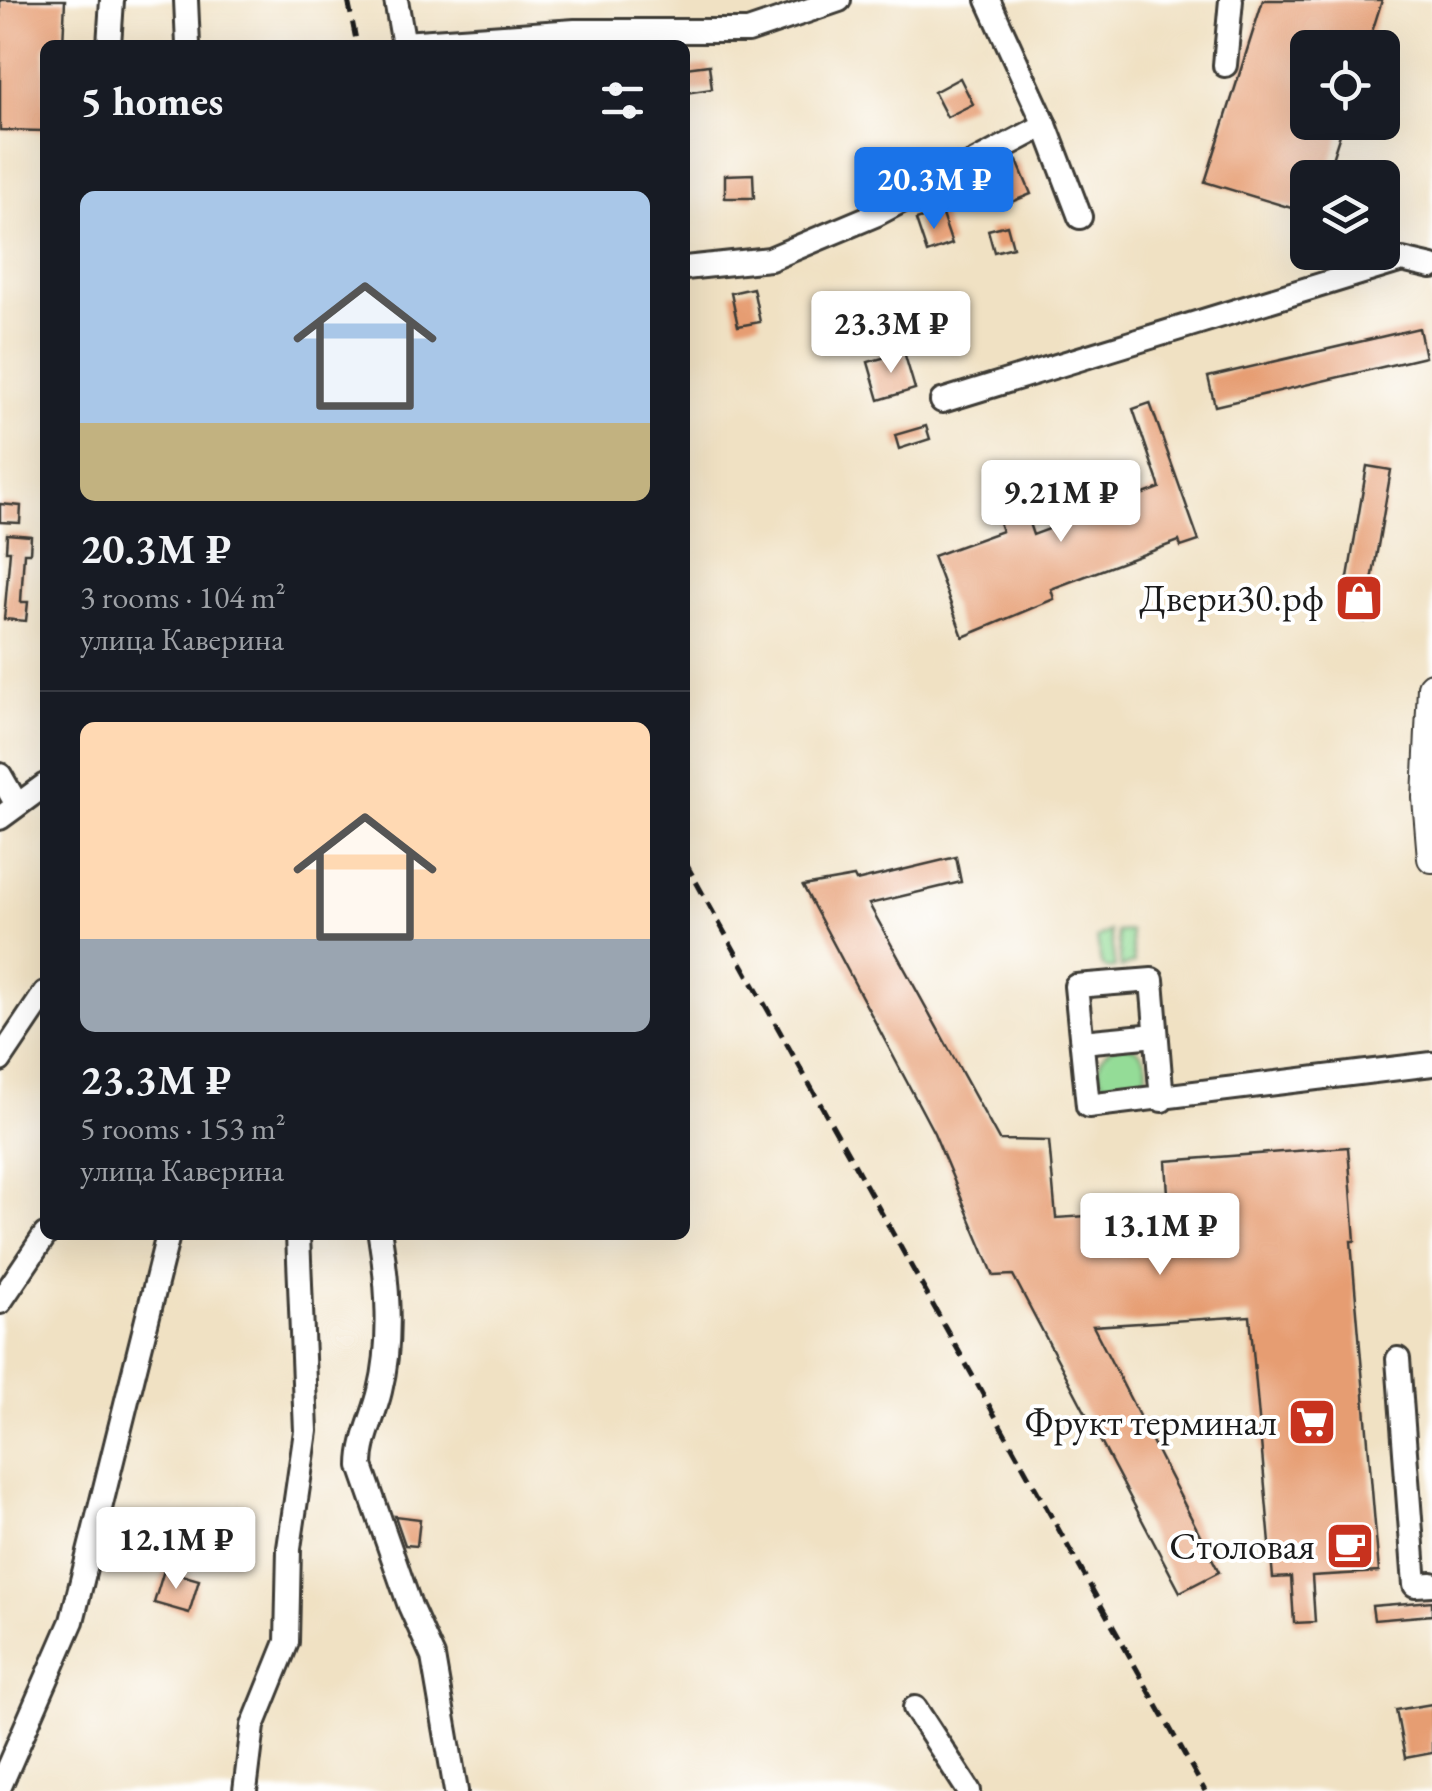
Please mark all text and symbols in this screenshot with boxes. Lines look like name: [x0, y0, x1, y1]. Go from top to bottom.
map controls: [1290, 30, 1400, 270]
button: locate: [1290, 30, 1400, 140]
text: 5 homes: [80, 73, 223, 128]
icon: filters: [595, 73, 650, 128]
pin: 20.3M ₽: [842, 147, 1026, 232]
text: 20.3M ₽: [876, 158, 992, 200]
button: layers: [1290, 160, 1400, 270]
icon: home: [275, 256, 455, 436]
pin: 23.3M ₽: [799, 291, 983, 376]
text: 23.3M ₽: [833, 302, 949, 344]
pin: 9.21M ₽: [969, 460, 1153, 545]
text: 9.21M ₽: [1003, 471, 1119, 513]
text: 20.3M ₽: [80, 521, 231, 576]
shop icon: Двери30.рф: [1333, 572, 1385, 624]
place label: Двери30.рф: [1139, 573, 1324, 622]
text: 3 rooms · 104 m²: [80, 576, 286, 618]
text: улица Каверина: [80, 618, 284, 660]
icon: home: [275, 787, 455, 967]
text: 23.3M ₽: [80, 1052, 231, 1107]
text: 5 rooms · 153 m²: [80, 1107, 286, 1149]
text: улица Каверина: [80, 1149, 284, 1191]
pin: 13.1M ₽: [1068, 1193, 1252, 1278]
text: 13.1M ₽: [1102, 1204, 1218, 1246]
supermarket icon: Фрукт терминал: [1286, 1396, 1338, 1448]
place label: Фрукт терминал: [1024, 1397, 1277, 1446]
pin: 12.1M ₽: [84, 1507, 268, 1592]
text: 12.1M ₽: [118, 1518, 234, 1560]
cafe icon: Столовая: [1324, 1520, 1376, 1572]
place label: Столовая: [1169, 1521, 1315, 1570]

